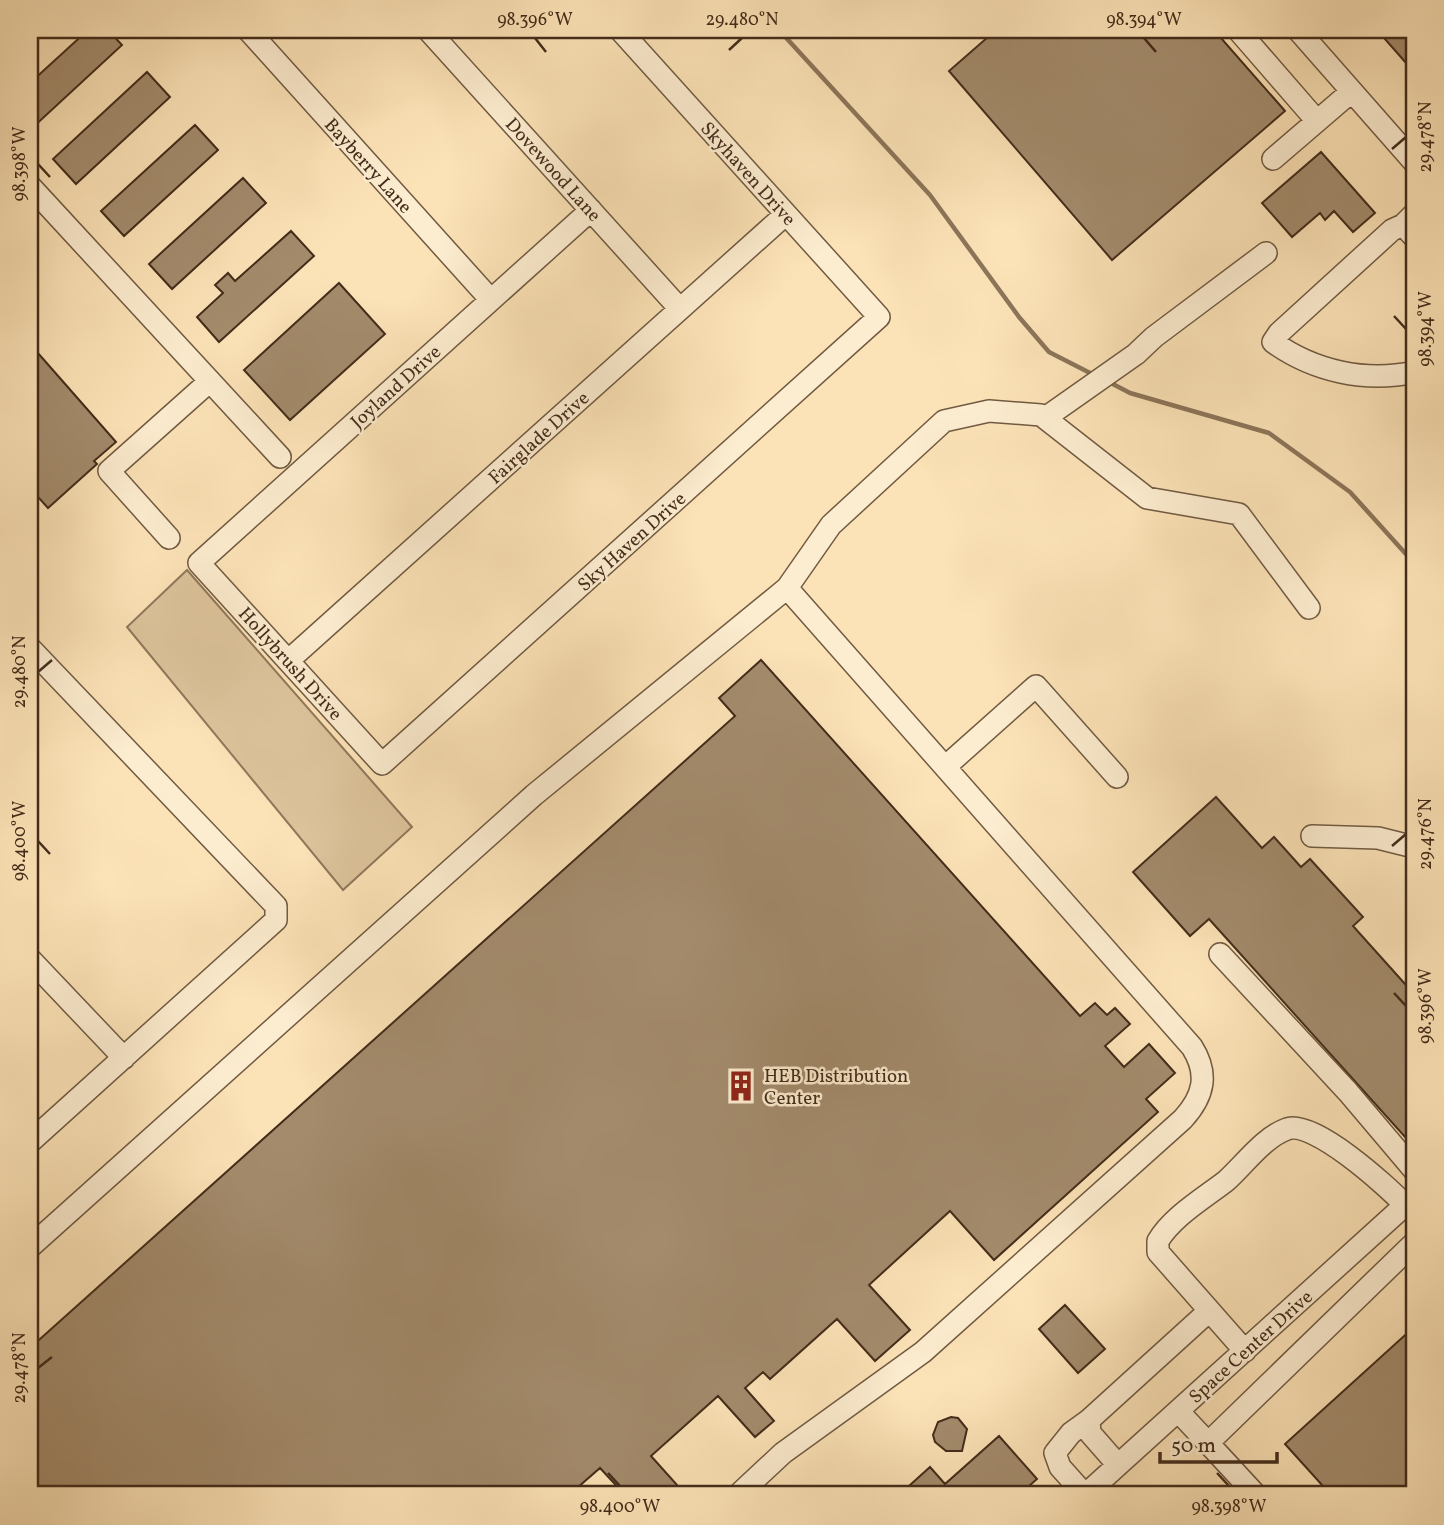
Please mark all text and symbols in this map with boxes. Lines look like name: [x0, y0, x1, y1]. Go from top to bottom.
text: 98.396°W: [497, 8, 573, 33]
text: 29.480°N: [705, 8, 779, 33]
text: 98.394°W: [1106, 8, 1182, 33]
text: 29.478°N: [1414, 101, 1439, 173]
street label: Bayberry Lane: [318, 113, 417, 220]
street label: Dovewood Lane: [499, 113, 606, 228]
street label: Skyhaven Drive: [694, 117, 801, 232]
text: 98.398°W: [8, 126, 33, 202]
text: 98.394°W: [1414, 291, 1439, 367]
street label: Joyland Drive: [345, 340, 447, 435]
street label: Fairglade Drive: [483, 386, 595, 491]
street label: Sky Haven Drive: [572, 487, 692, 598]
street label: Hollybrush Drive: [231, 602, 348, 727]
text: 29.480°N: [8, 635, 33, 709]
text: 29.476°N: [1414, 798, 1439, 870]
text: 98.400°W: [8, 801, 33, 881]
text: 98.396°W: [1414, 968, 1439, 1044]
place label: HEB Distribution Center: [764, 1064, 908, 1112]
building icon: HEB Distribution Center: [724, 1069, 758, 1103]
street label: Space Center Drive: [1184, 1285, 1319, 1410]
text: 29.478°N: [8, 1332, 33, 1404]
scale bar: [1160, 1420, 1278, 1464]
text: 50 m: [1171, 1432, 1216, 1461]
text: 98.400°W: [580, 1495, 660, 1520]
text: 98.398°W: [1191, 1495, 1267, 1520]

